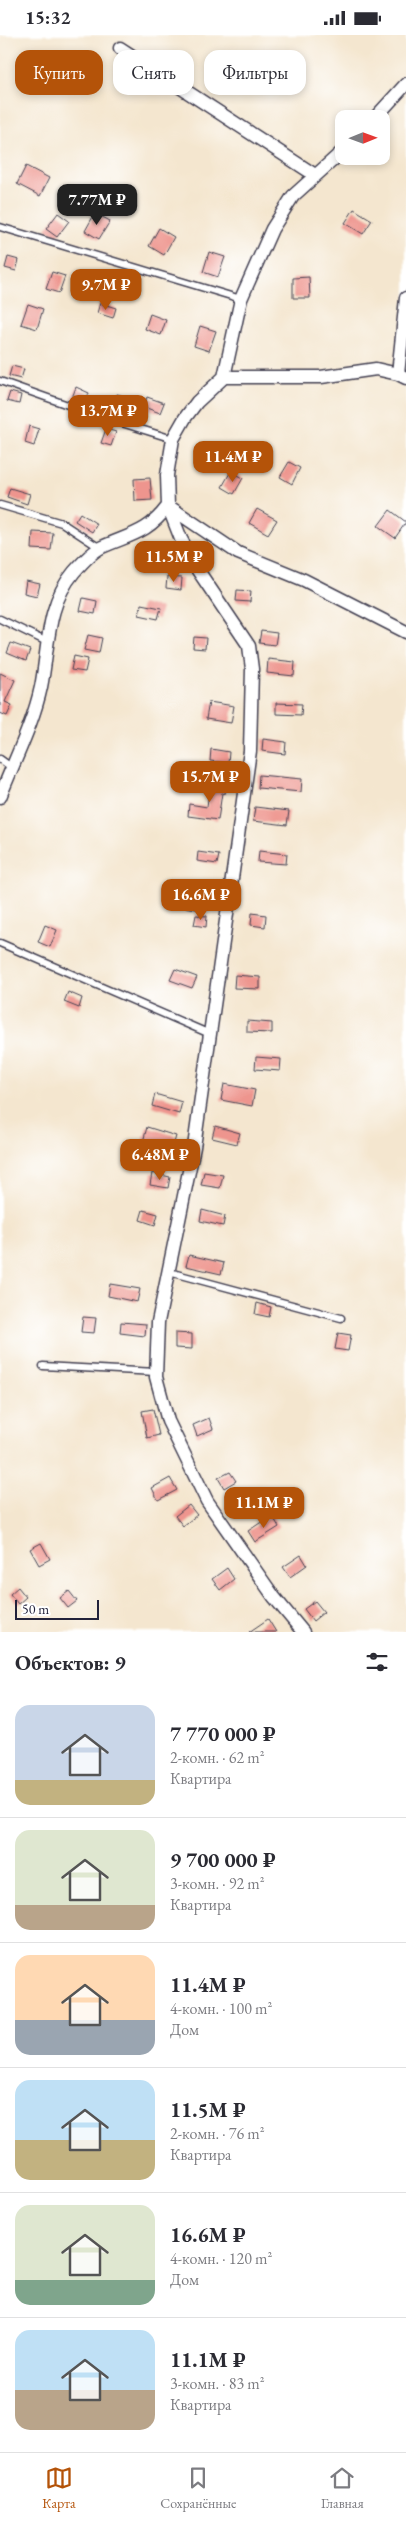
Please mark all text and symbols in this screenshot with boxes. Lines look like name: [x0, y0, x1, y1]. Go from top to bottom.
text: 15:32: [25, 5, 71, 30]
chip: Купить: [15, 50, 103, 95]
chip: Снять: [113, 50, 194, 95]
chip: Фильтры: [204, 50, 306, 95]
north arrow: [335, 110, 390, 165]
map controls: [335, 110, 390, 165]
pin: 7.77M ₽: [51, 183, 143, 226]
text: 7.77M ₽: [68, 189, 126, 210]
pin: 9.7M ₽: [65, 269, 147, 311]
text: 9.7M ₽: [81, 274, 131, 295]
pin: 13.7M ₽: [62, 395, 154, 437]
text: 13.7M ₽: [79, 400, 137, 421]
pin: 11.4M ₽: [187, 441, 279, 483]
text: 11.4M ₽: [204, 446, 262, 467]
pin: 11.5M ₽: [128, 541, 220, 583]
text: 11.5M ₽: [145, 546, 203, 567]
pin: 15.7M ₽: [164, 761, 256, 803]
text: 15.7M ₽: [181, 766, 239, 787]
pin: 16.6M ₽: [155, 879, 247, 921]
text: 16.6M ₽: [172, 884, 230, 905]
pin: 6.48M ₽: [114, 1139, 206, 1181]
text: 6.48M ₽: [131, 1144, 189, 1165]
pin: 11.1M ₽: [218, 1487, 310, 1529]
text: 11.1M ₽: [235, 1492, 293, 1513]
scale bar: [15, 1597, 99, 1620]
text: 50 m: [22, 1600, 49, 1618]
icon: filters: [363, 1648, 391, 1676]
text: Объектов: 9: [15, 1649, 126, 1676]
text: 7 770 000 ₽: [170, 1720, 276, 1747]
icon: home: [55, 1725, 115, 1785]
text: 2-комн. · 62 m²: [170, 1747, 265, 1768]
text: Квартира: [170, 1768, 231, 1789]
text: 9 700 000 ₽: [170, 1846, 276, 1873]
icon: home: [55, 1850, 115, 1910]
text: 3-комн. · 92 m²: [170, 1873, 265, 1894]
text: Квартира: [170, 1894, 231, 1915]
text: 11.4M ₽: [170, 1971, 246, 1998]
icon: home: [55, 1975, 115, 2035]
text: 4-комн. · 100 m²: [170, 1998, 272, 2019]
text: Дом: [170, 2019, 199, 2040]
text: 11.5M ₽: [170, 2096, 246, 2123]
icon: home: [55, 2100, 115, 2160]
text: 2-комн. · 76 m²: [170, 2123, 265, 2144]
text: Квартира: [170, 2144, 231, 2165]
text: 16.6M ₽: [170, 2221, 246, 2248]
icon: home: [55, 2225, 115, 2285]
text: 4-комн. · 120 m²: [170, 2248, 272, 2269]
text: Дом: [170, 2269, 199, 2290]
text: 11.1M ₽: [170, 2346, 246, 2373]
icon: home: [55, 2350, 115, 2410]
text: 3-комн. · 83 m²: [170, 2373, 265, 2394]
text: Квартира: [170, 2394, 231, 2415]
tab: Карта: [42, 2464, 76, 2512]
tab: Сохранённые: [160, 2464, 237, 2512]
tab: Главная: [321, 2464, 364, 2512]

